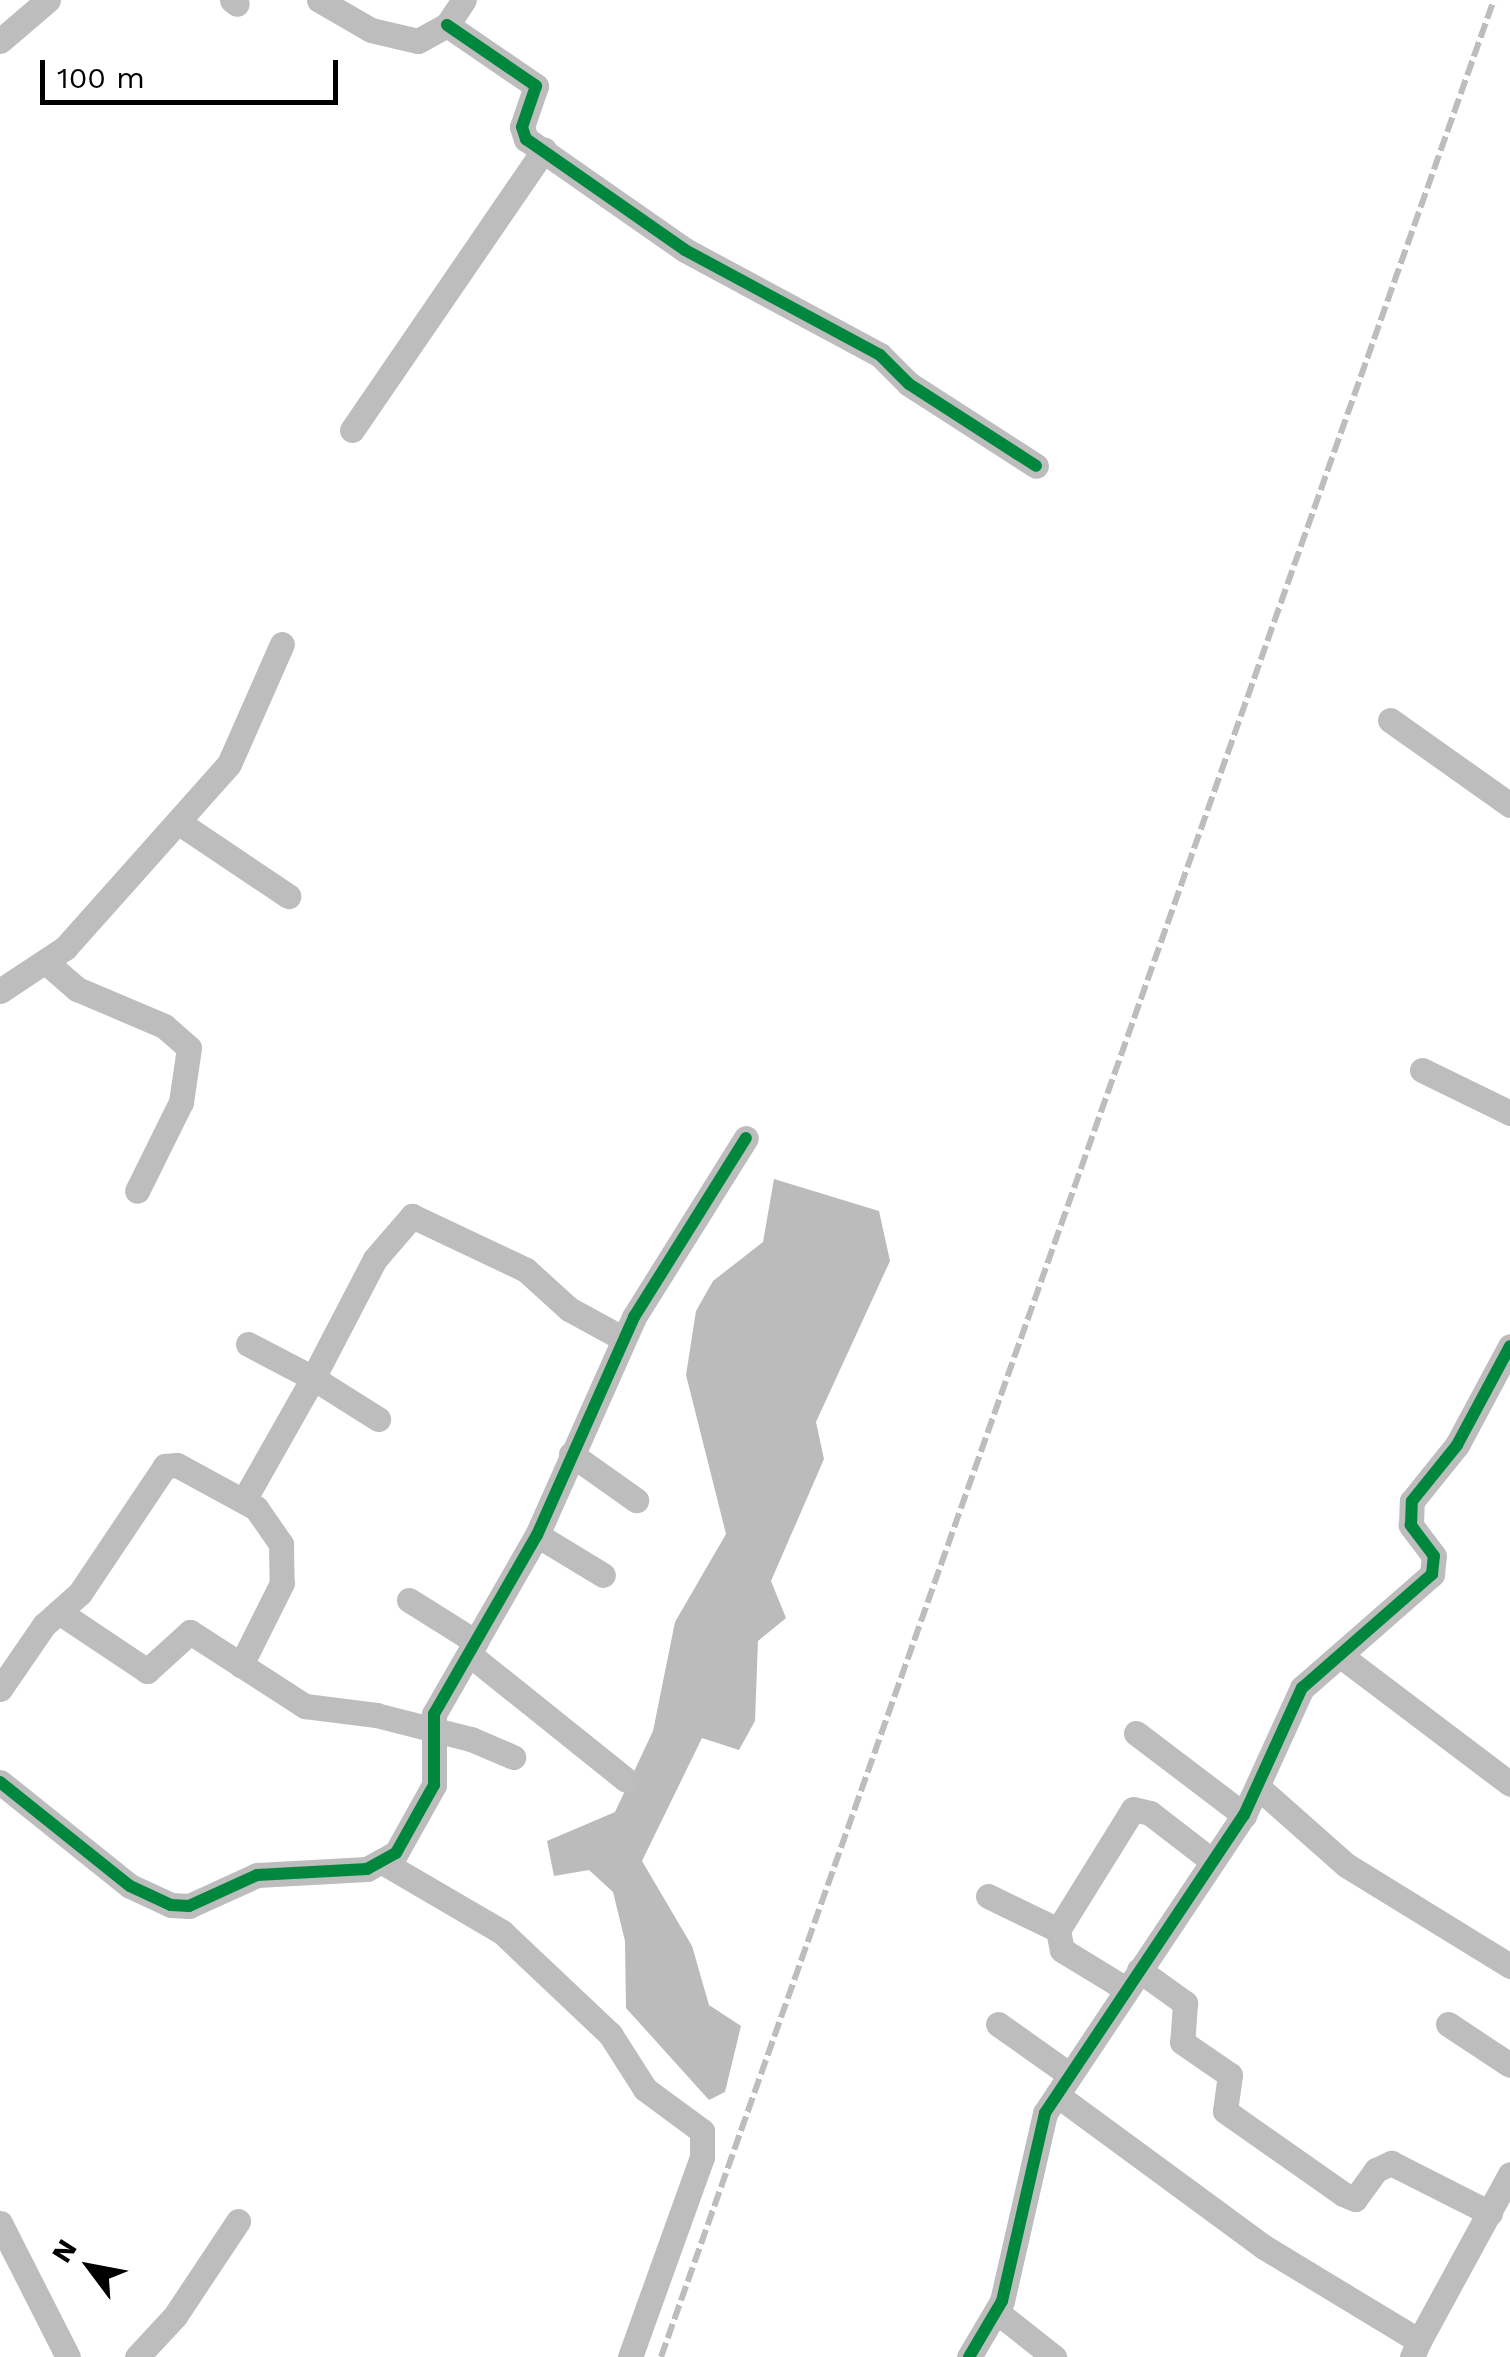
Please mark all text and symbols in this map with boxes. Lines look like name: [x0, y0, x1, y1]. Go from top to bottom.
scale bar: [45, 40, 342, 102]
text: 100 m: [57, 60, 145, 95]
north arrow: [40, 2217, 140, 2317]
text: N: [45, 2233, 84, 2268]

